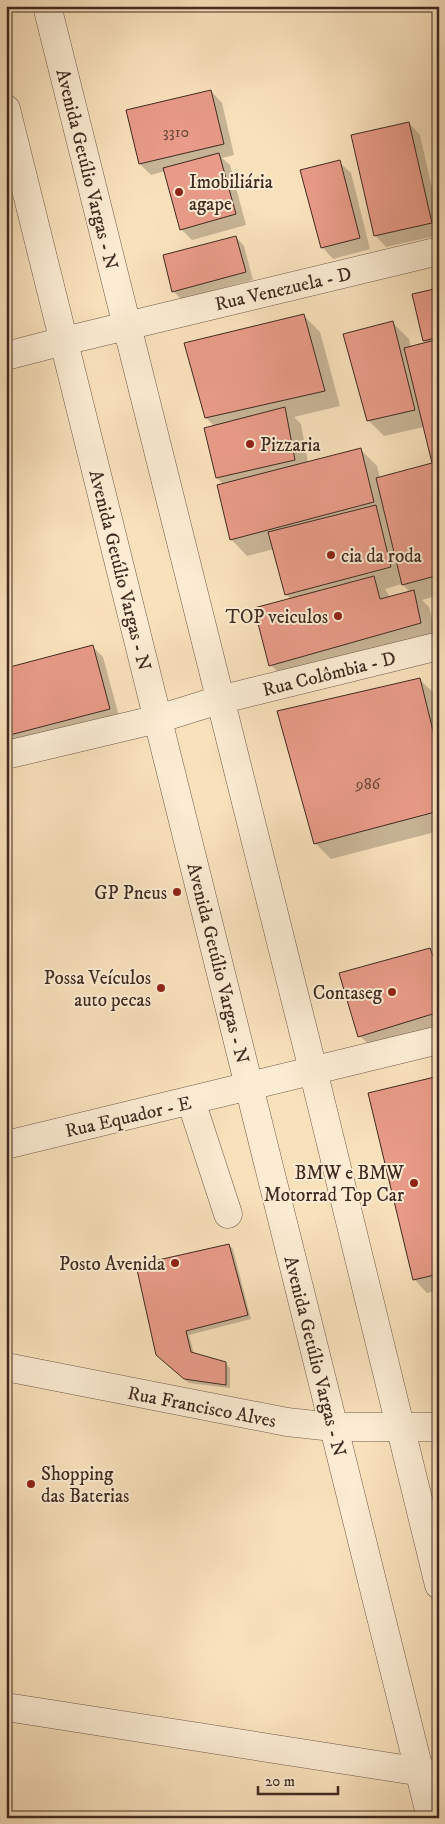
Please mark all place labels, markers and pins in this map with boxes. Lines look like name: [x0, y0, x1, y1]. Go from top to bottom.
place label: Imobiliária agape: [189, 171, 273, 216]
marker: Imobiliária agape: [173, 186, 185, 198]
place label: Pizzaria: [260, 434, 321, 457]
marker: Pizzaria: [244, 438, 256, 450]
place label: cia da roda: [341, 545, 422, 568]
marker: cia da roda: [325, 549, 337, 561]
place label: TOP veiculos: [226, 606, 328, 629]
marker: TOP veiculos: [332, 610, 344, 622]
place label: GP Pneus: [94, 882, 167, 905]
marker: GP Pneus: [171, 886, 183, 898]
place label: Possa Veículos auto pecas: [44, 967, 151, 1012]
marker: Possa Veículos auto pecas: [155, 982, 167, 994]
place label: Contaseg: [313, 982, 383, 1005]
marker: Contaseg: [386, 986, 398, 998]
place label: BMW e BMW Motorrad Top Car: [264, 1162, 405, 1207]
marker: BMW e BMW Motorrad Top Car: [408, 1177, 420, 1189]
place label: Posto Avenida: [59, 1253, 165, 1276]
marker: Posto Avenida: [169, 1257, 181, 1269]
place label: Shopping das Baterias: [41, 1463, 129, 1508]
marker: Shopping das Baterias: [25, 1478, 37, 1490]

